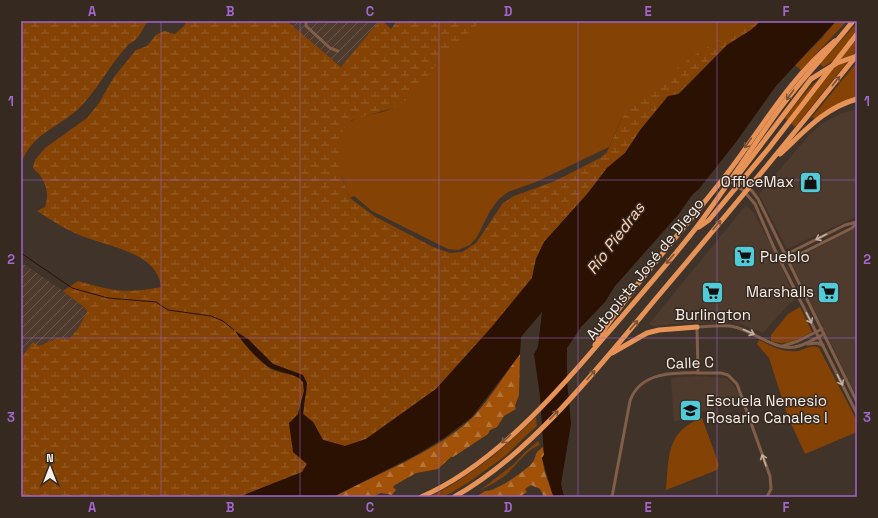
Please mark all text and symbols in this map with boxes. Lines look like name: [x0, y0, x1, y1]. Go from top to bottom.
text: A: [88, 3, 97, 20]
text: B: [226, 3, 235, 20]
text: C: [366, 3, 374, 20]
text: D: [504, 3, 513, 20]
text: E: [644, 3, 652, 20]
text: F: [783, 3, 790, 20]
one-way arrow: [832, 76, 841, 86]
one-way arrow: [786, 89, 795, 100]
text: 1: [8, 93, 14, 110]
text: 1: [864, 93, 870, 110]
one-way arrow: [744, 137, 752, 148]
shop icon: OfficeMax: [797, 169, 823, 195]
place label: OfficeMax: [721, 172, 794, 191]
street label: Autopista José de Diego: [581, 194, 708, 344]
water label: Río Piedras: [582, 198, 650, 278]
one-way arrow: [713, 220, 722, 231]
one-way arrow: [816, 234, 828, 241]
supermarket icon: Pueblo: [732, 244, 758, 270]
place label: Pueblo: [760, 247, 810, 266]
text: 2: [7, 251, 15, 268]
text: 2: [863, 251, 871, 268]
one-way arrow: [665, 254, 674, 265]
supermarket icon: Burlington: [700, 279, 726, 305]
supermarket icon: Marshalls: [816, 279, 842, 305]
place label: Marshalls: [746, 282, 814, 301]
place label: Burlington: [675, 305, 751, 324]
one-way arrow: [806, 312, 814, 324]
one-way arrow: [630, 320, 639, 330]
one-way arrow: [743, 329, 755, 336]
street label: Calle C: [666, 352, 714, 373]
one-way arrow: [586, 370, 595, 381]
one-way arrow: [837, 373, 844, 385]
place label: Escuela Nemesio Rosario Canales I: [706, 391, 828, 427]
school or university icon: Escuela Nemesio Rosario Canales I: [677, 397, 703, 423]
text: 3: [7, 409, 15, 426]
text: 3: [863, 409, 871, 426]
one-way arrow: [549, 410, 559, 420]
one-way arrow: [501, 434, 512, 443]
north arrow: [30, 448, 70, 488]
text: N: [46, 451, 54, 465]
one-way arrow: [760, 453, 767, 466]
text: A: [88, 499, 97, 516]
text: B: [226, 499, 235, 516]
text: C: [366, 499, 374, 516]
text: D: [504, 499, 513, 516]
text: E: [644, 499, 652, 516]
text: F: [783, 499, 790, 516]

